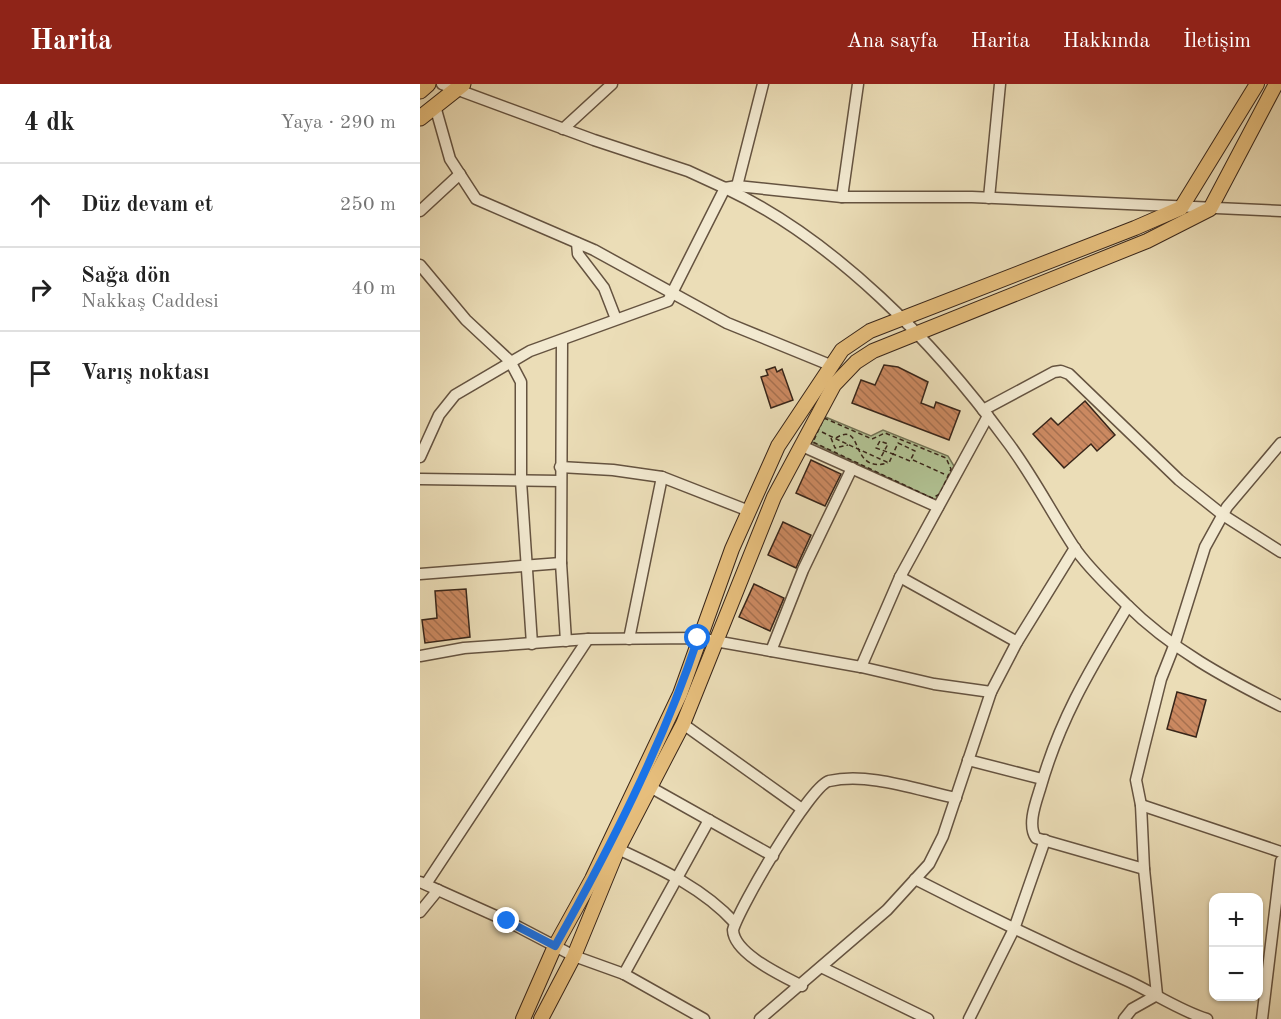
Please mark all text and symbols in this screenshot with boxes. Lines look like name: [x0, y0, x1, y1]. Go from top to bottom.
text: Harita: [30, 28, 112, 56]
text: Ana sayfa: [847, 31, 938, 52]
text: Harita: [971, 31, 1030, 52]
text: Hakkında: [1063, 31, 1150, 52]
text: İletişim: [1183, 31, 1251, 52]
text: 4 dk: [24, 110, 75, 136]
text: Yaya · 290 m: [280, 113, 396, 133]
icon: ahead: [24, 189, 57, 222]
text: Düz devam et: [81, 194, 213, 216]
text: 250 m: [340, 195, 396, 215]
text: Sağa dön: [81, 265, 171, 287]
icon: right: [24, 273, 57, 306]
text: 40 m: [351, 279, 396, 299]
text: Nakkaş Caddesi: [81, 292, 219, 312]
icon: arrive: [24, 357, 57, 390]
text: Varış noktası: [81, 362, 210, 384]
route start: [684, 624, 710, 650]
map controls: [1209, 893, 1263, 1001]
button: +: [1209, 893, 1263, 947]
route end: [493, 907, 519, 933]
button: −: [1209, 947, 1263, 1001]

